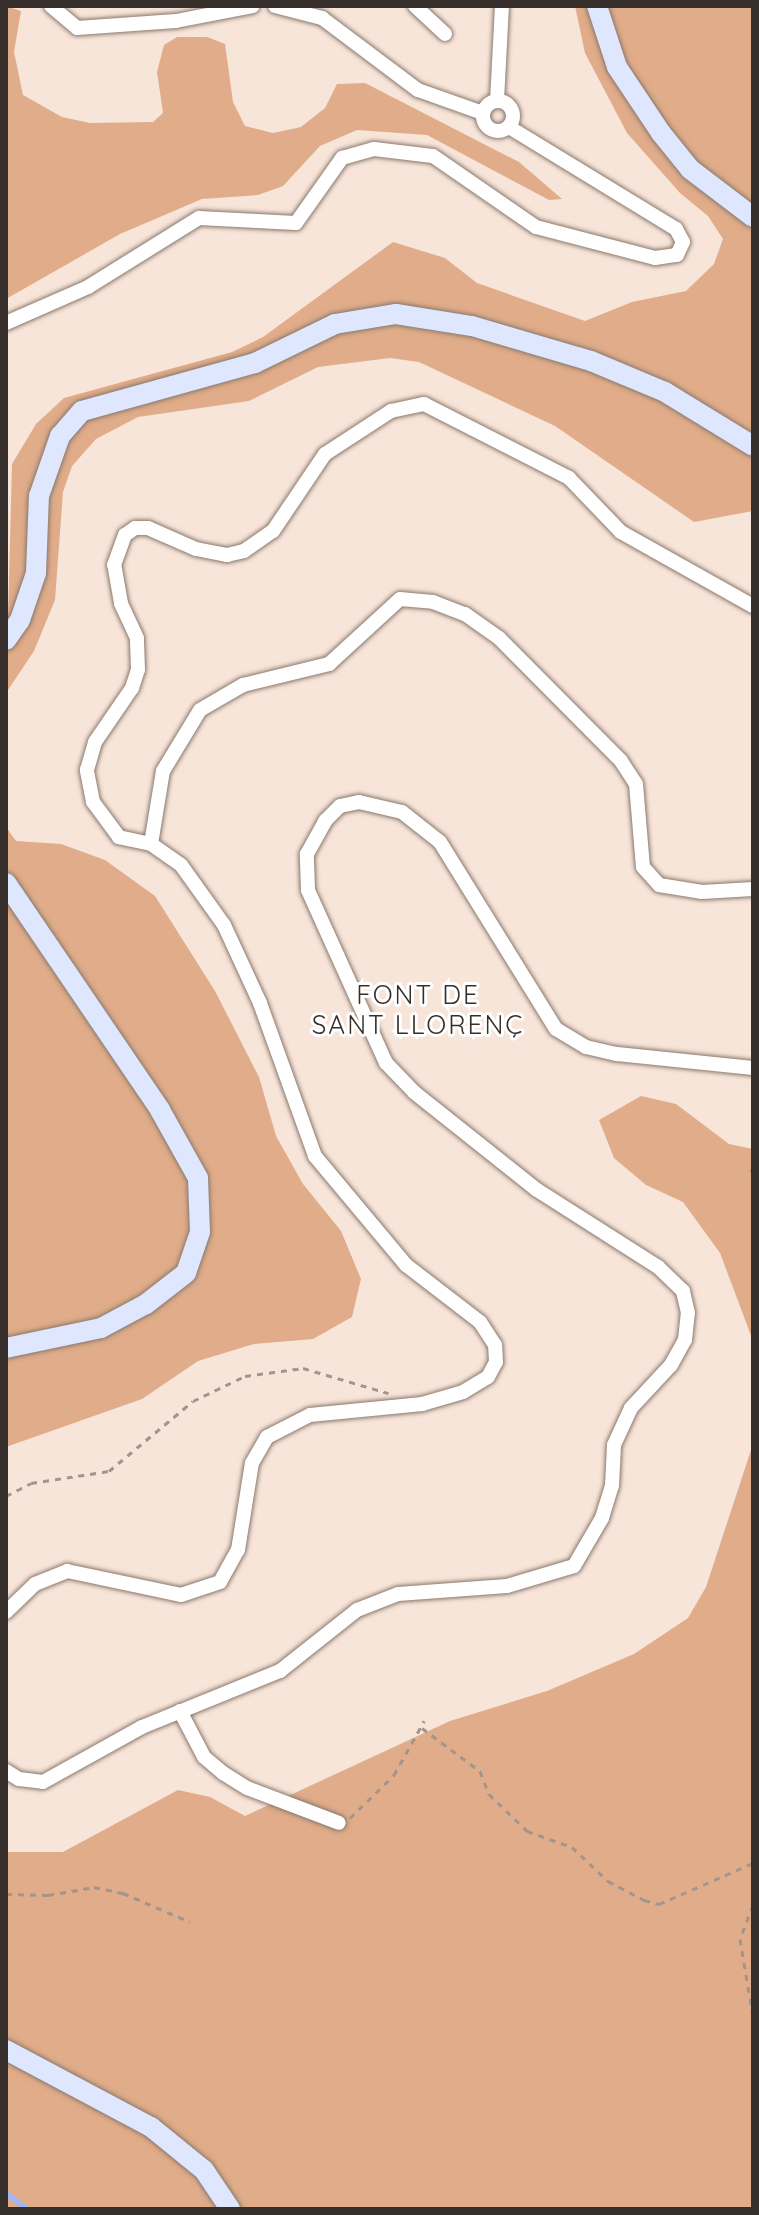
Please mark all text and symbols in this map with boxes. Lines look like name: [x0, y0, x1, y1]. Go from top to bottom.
district label: FONT DE SANT LLORENÇ: [312, 979, 524, 1040]

